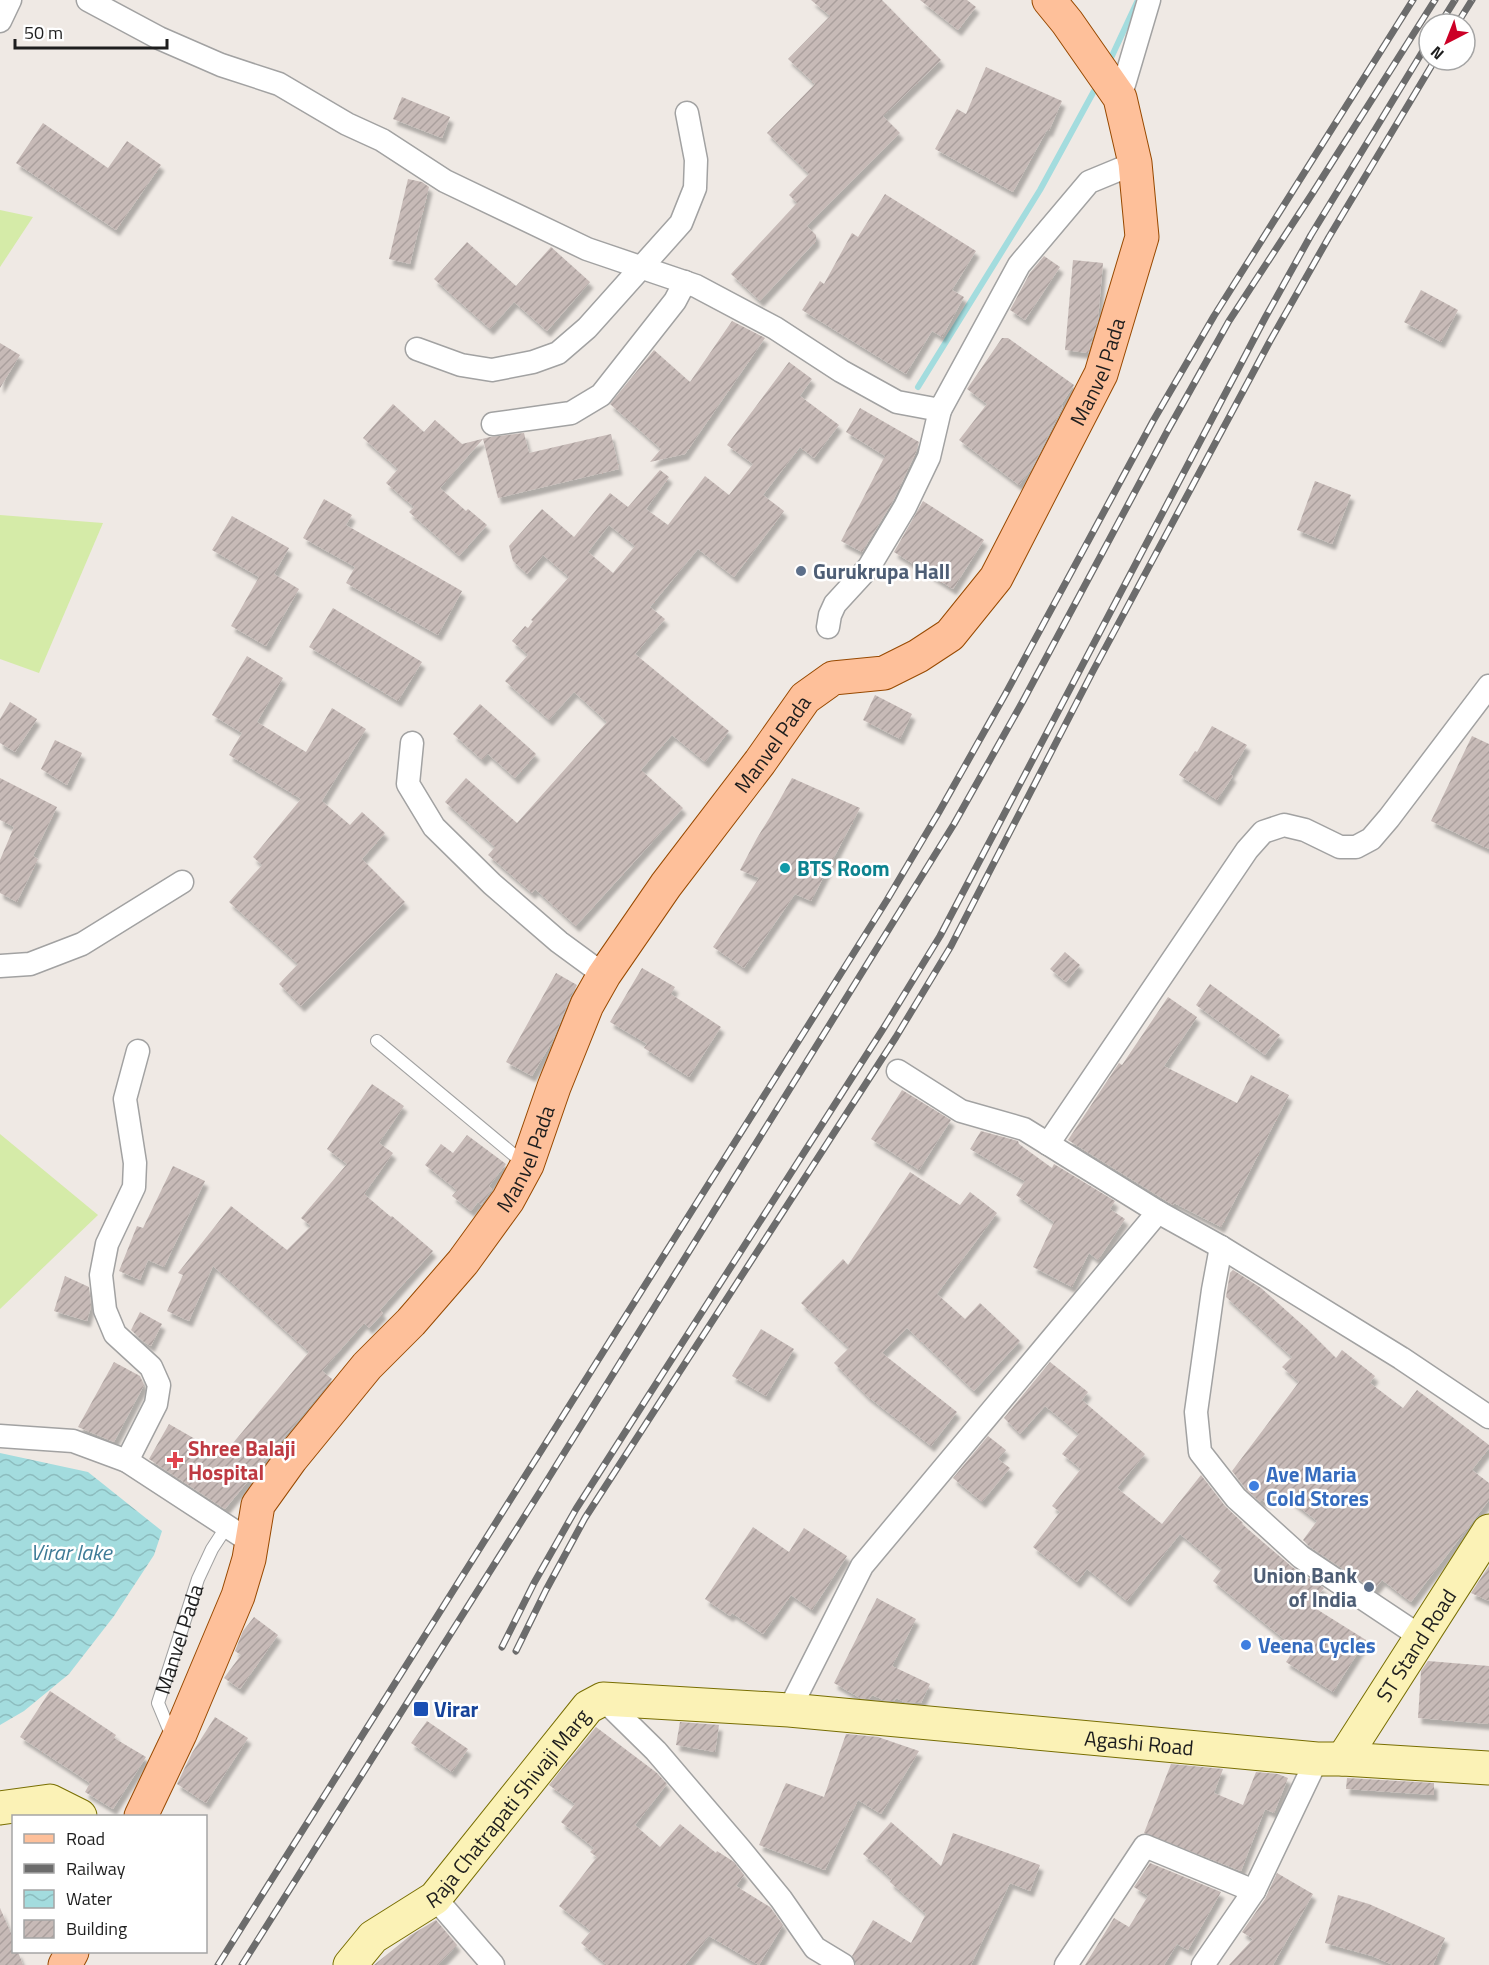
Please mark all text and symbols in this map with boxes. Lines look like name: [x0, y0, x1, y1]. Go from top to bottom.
scale bar: [15, 12, 166, 50]
north arrow: [1417, 12, 1477, 72]
text: 50 m: [24, 19, 63, 46]
text: N: [1425, 41, 1449, 66]
street label: Manvel Pada: [1061, 313, 1133, 431]
place label: Gurukrupa Hall: [813, 555, 950, 587]
marker: Gurukrupa Hall: [794, 564, 808, 578]
street label: Manvel Pada: [726, 688, 819, 800]
place label: BTS Room: [797, 852, 890, 884]
marker: BTS Room: [778, 861, 792, 875]
street label: Manvel Pada: [488, 1100, 563, 1219]
place label: Shree Balaji Hospital: [188, 1432, 296, 1488]
marker: Shree Balaji Hospital: [166, 1451, 184, 1469]
place label: Ave Maria Cold Stores: [1266, 1458, 1369, 1514]
marker: Ave Maria Cold Stores: [1247, 1479, 1261, 1493]
water label: Virar lake: [30, 1535, 113, 1569]
place label: Union Bank of India: [1253, 1559, 1357, 1615]
street label: Manvel Pada: [146, 1580, 211, 1698]
marker: Union Bank of India: [1362, 1580, 1376, 1594]
street label: ST Stand Road: [1368, 1583, 1464, 1708]
place label: Veena Cycles: [1258, 1629, 1376, 1661]
marker: Veena Cycles: [1239, 1638, 1253, 1652]
place label: Virar: [434, 1693, 479, 1725]
marker: Virar: [412, 1700, 430, 1718]
street label: Raja Chatrapati Shivaji Marg: [419, 1701, 597, 1916]
street label: Agashi Road: [1083, 1721, 1195, 1763]
legend: [12, 1815, 207, 1953]
text: Road: [66, 1825, 105, 1852]
text: Railway: [66, 1855, 126, 1882]
text: Water: [66, 1885, 112, 1912]
text: Building: [66, 1915, 127, 1942]

